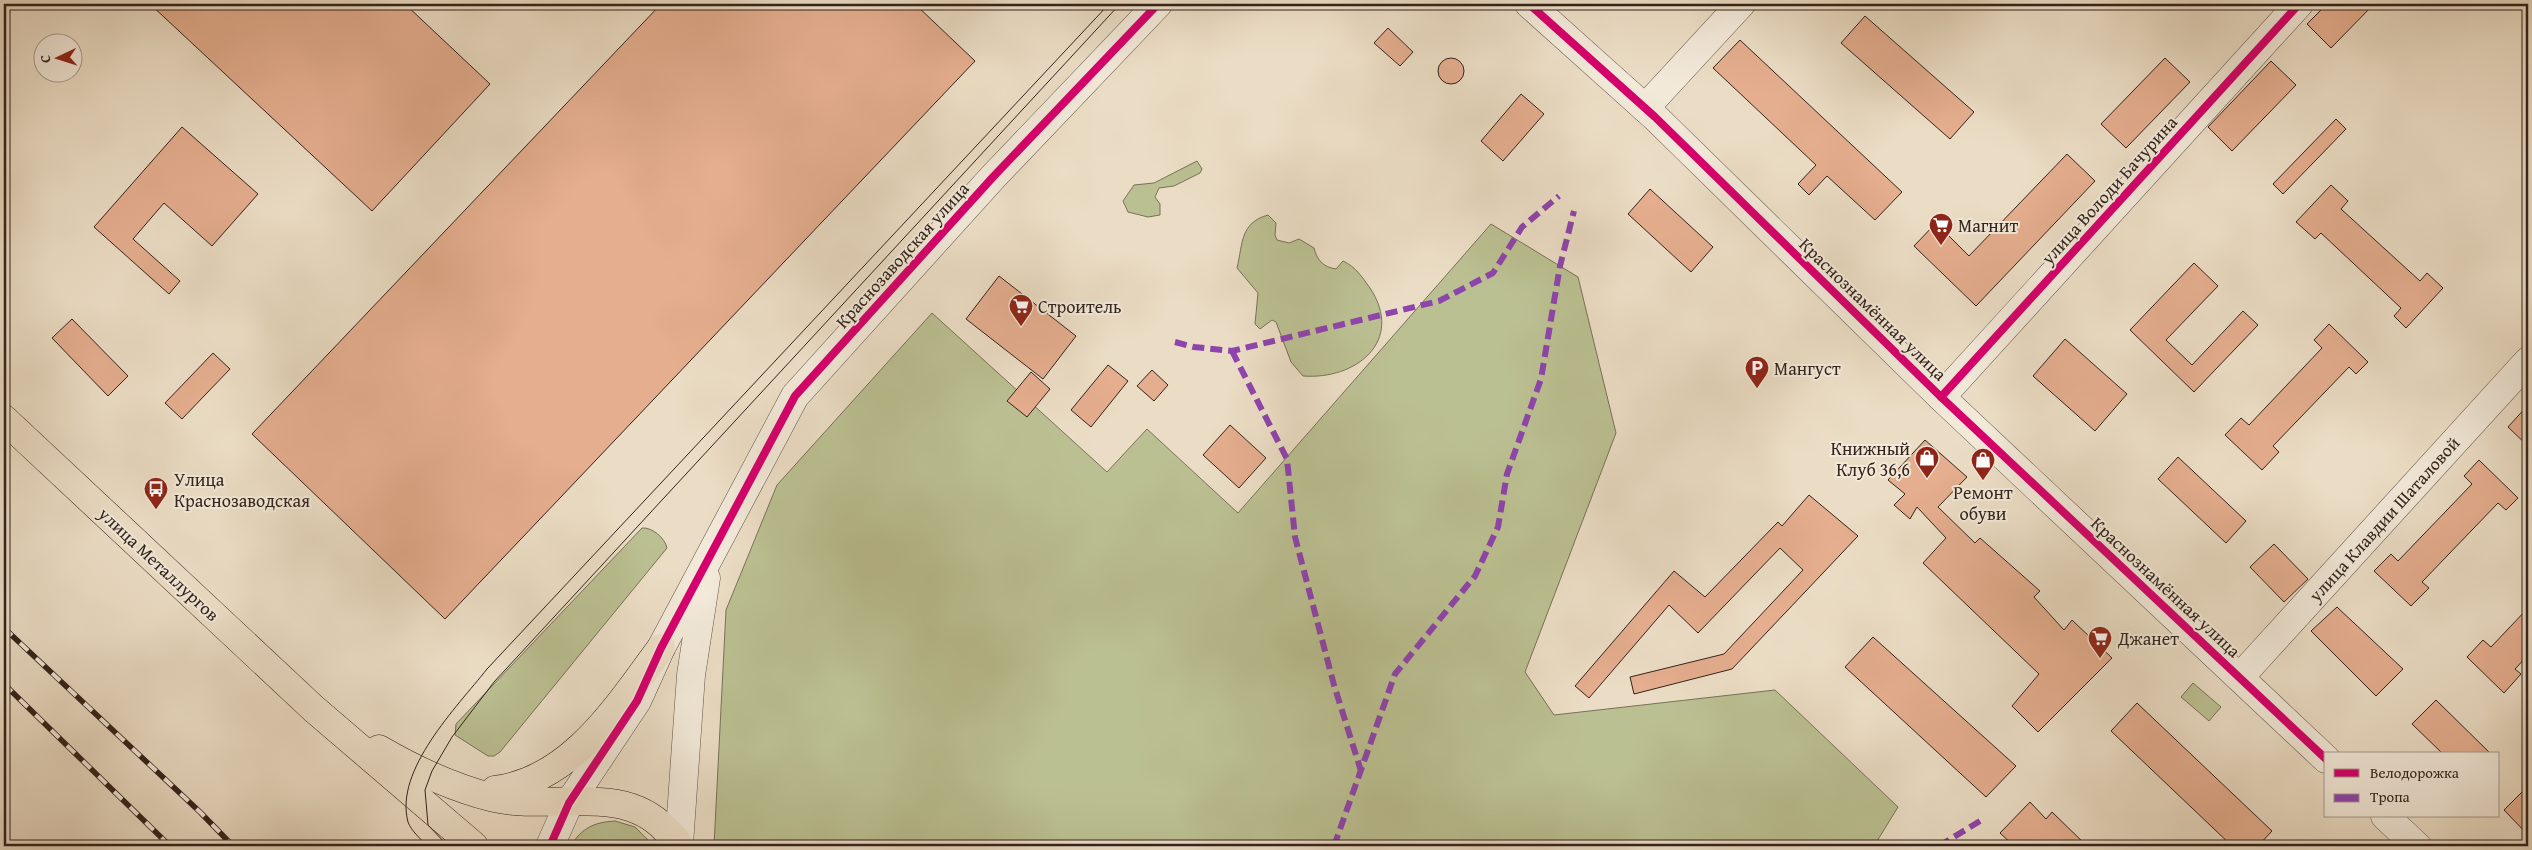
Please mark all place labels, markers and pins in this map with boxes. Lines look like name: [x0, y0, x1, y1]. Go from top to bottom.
supermarket icon: Магнит: [1928, 212, 1954, 246]
place label: Магнит: [1958, 212, 2018, 239]
supermarket icon: Строитель: [1008, 293, 1034, 327]
place label: Строитель: [1038, 293, 1122, 320]
parking icon: Мангуст: [1744, 355, 1770, 389]
place label: Мангуст: [1774, 355, 1841, 382]
place label: Книжный Клуб 36,6: [1831, 435, 1910, 483]
shop icon: Книжный Клуб 36,6: [1914, 445, 1940, 479]
shop icon: Ремонт обуви: [1970, 447, 1996, 481]
place label: Улица Краснозаводская: [174, 466, 310, 514]
bus stop icon: Улица Краснозаводская: [143, 476, 169, 510]
place label: Ремонт обуви: [1953, 479, 2013, 527]
supermarket icon: Джанет: [2087, 625, 2113, 659]
place label: Джанет: [2117, 625, 2179, 652]

